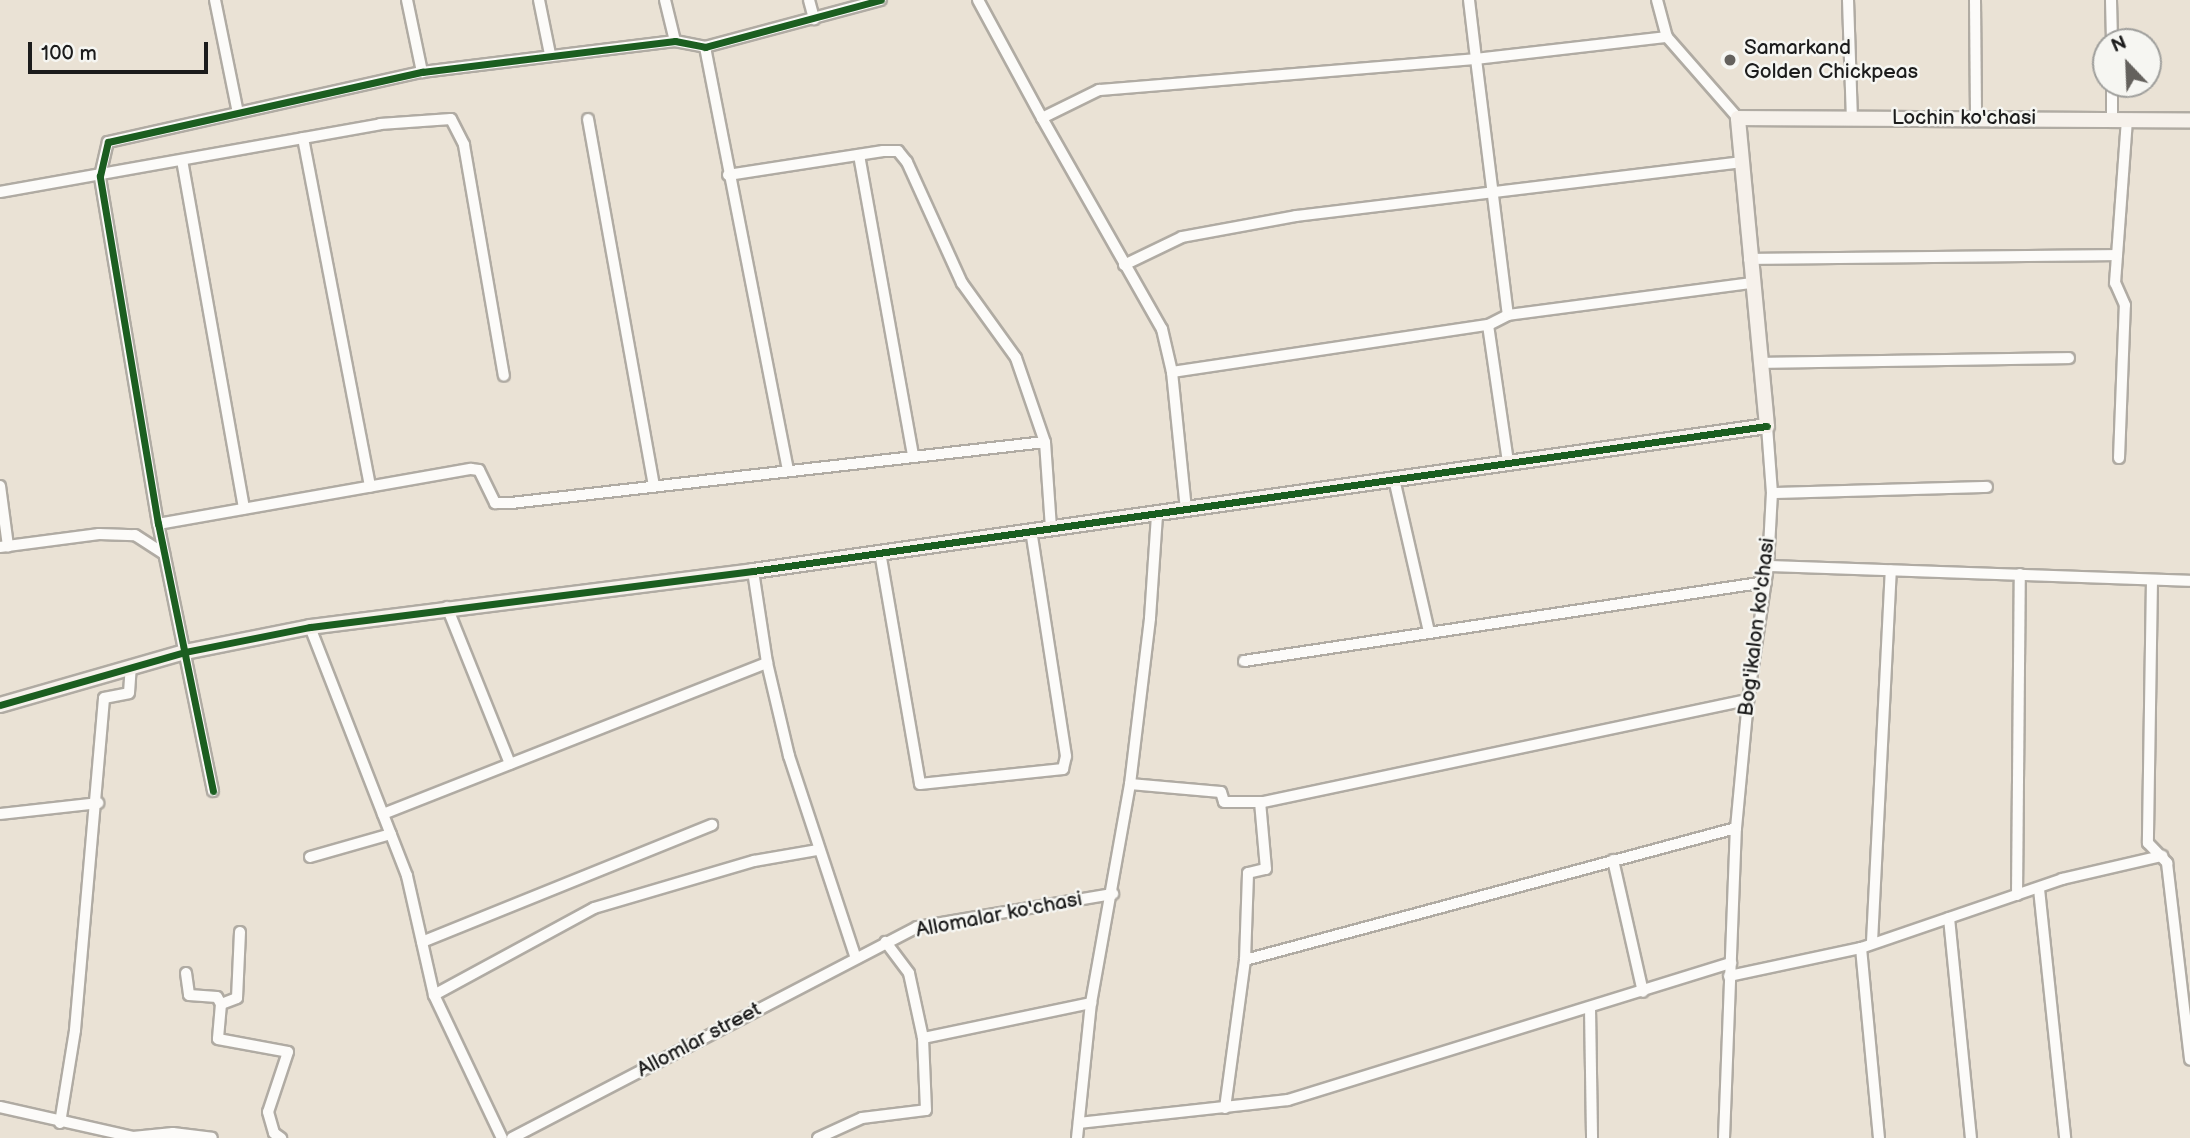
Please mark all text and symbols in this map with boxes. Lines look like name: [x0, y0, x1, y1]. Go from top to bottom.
scale bar: [32, 28, 212, 72]
north arrow: [2092, 28, 2162, 98]
text: N: [2108, 32, 2130, 58]
place label: Samarkand Golden Chickpeas: [1744, 35, 1918, 85]
text: 100 m: [41, 41, 97, 66]
marker: Samarkand Golden Chickpeas: [1722, 52, 1738, 68]
street label: Lochin ko'chasi: [1892, 105, 2036, 131]
street label: Bog'ikalon ko'chasi: [1734, 536, 1780, 718]
street label: Allomalar ko'chasi: [914, 887, 1084, 943]
street label: Allomlar street: [633, 997, 765, 1083]

